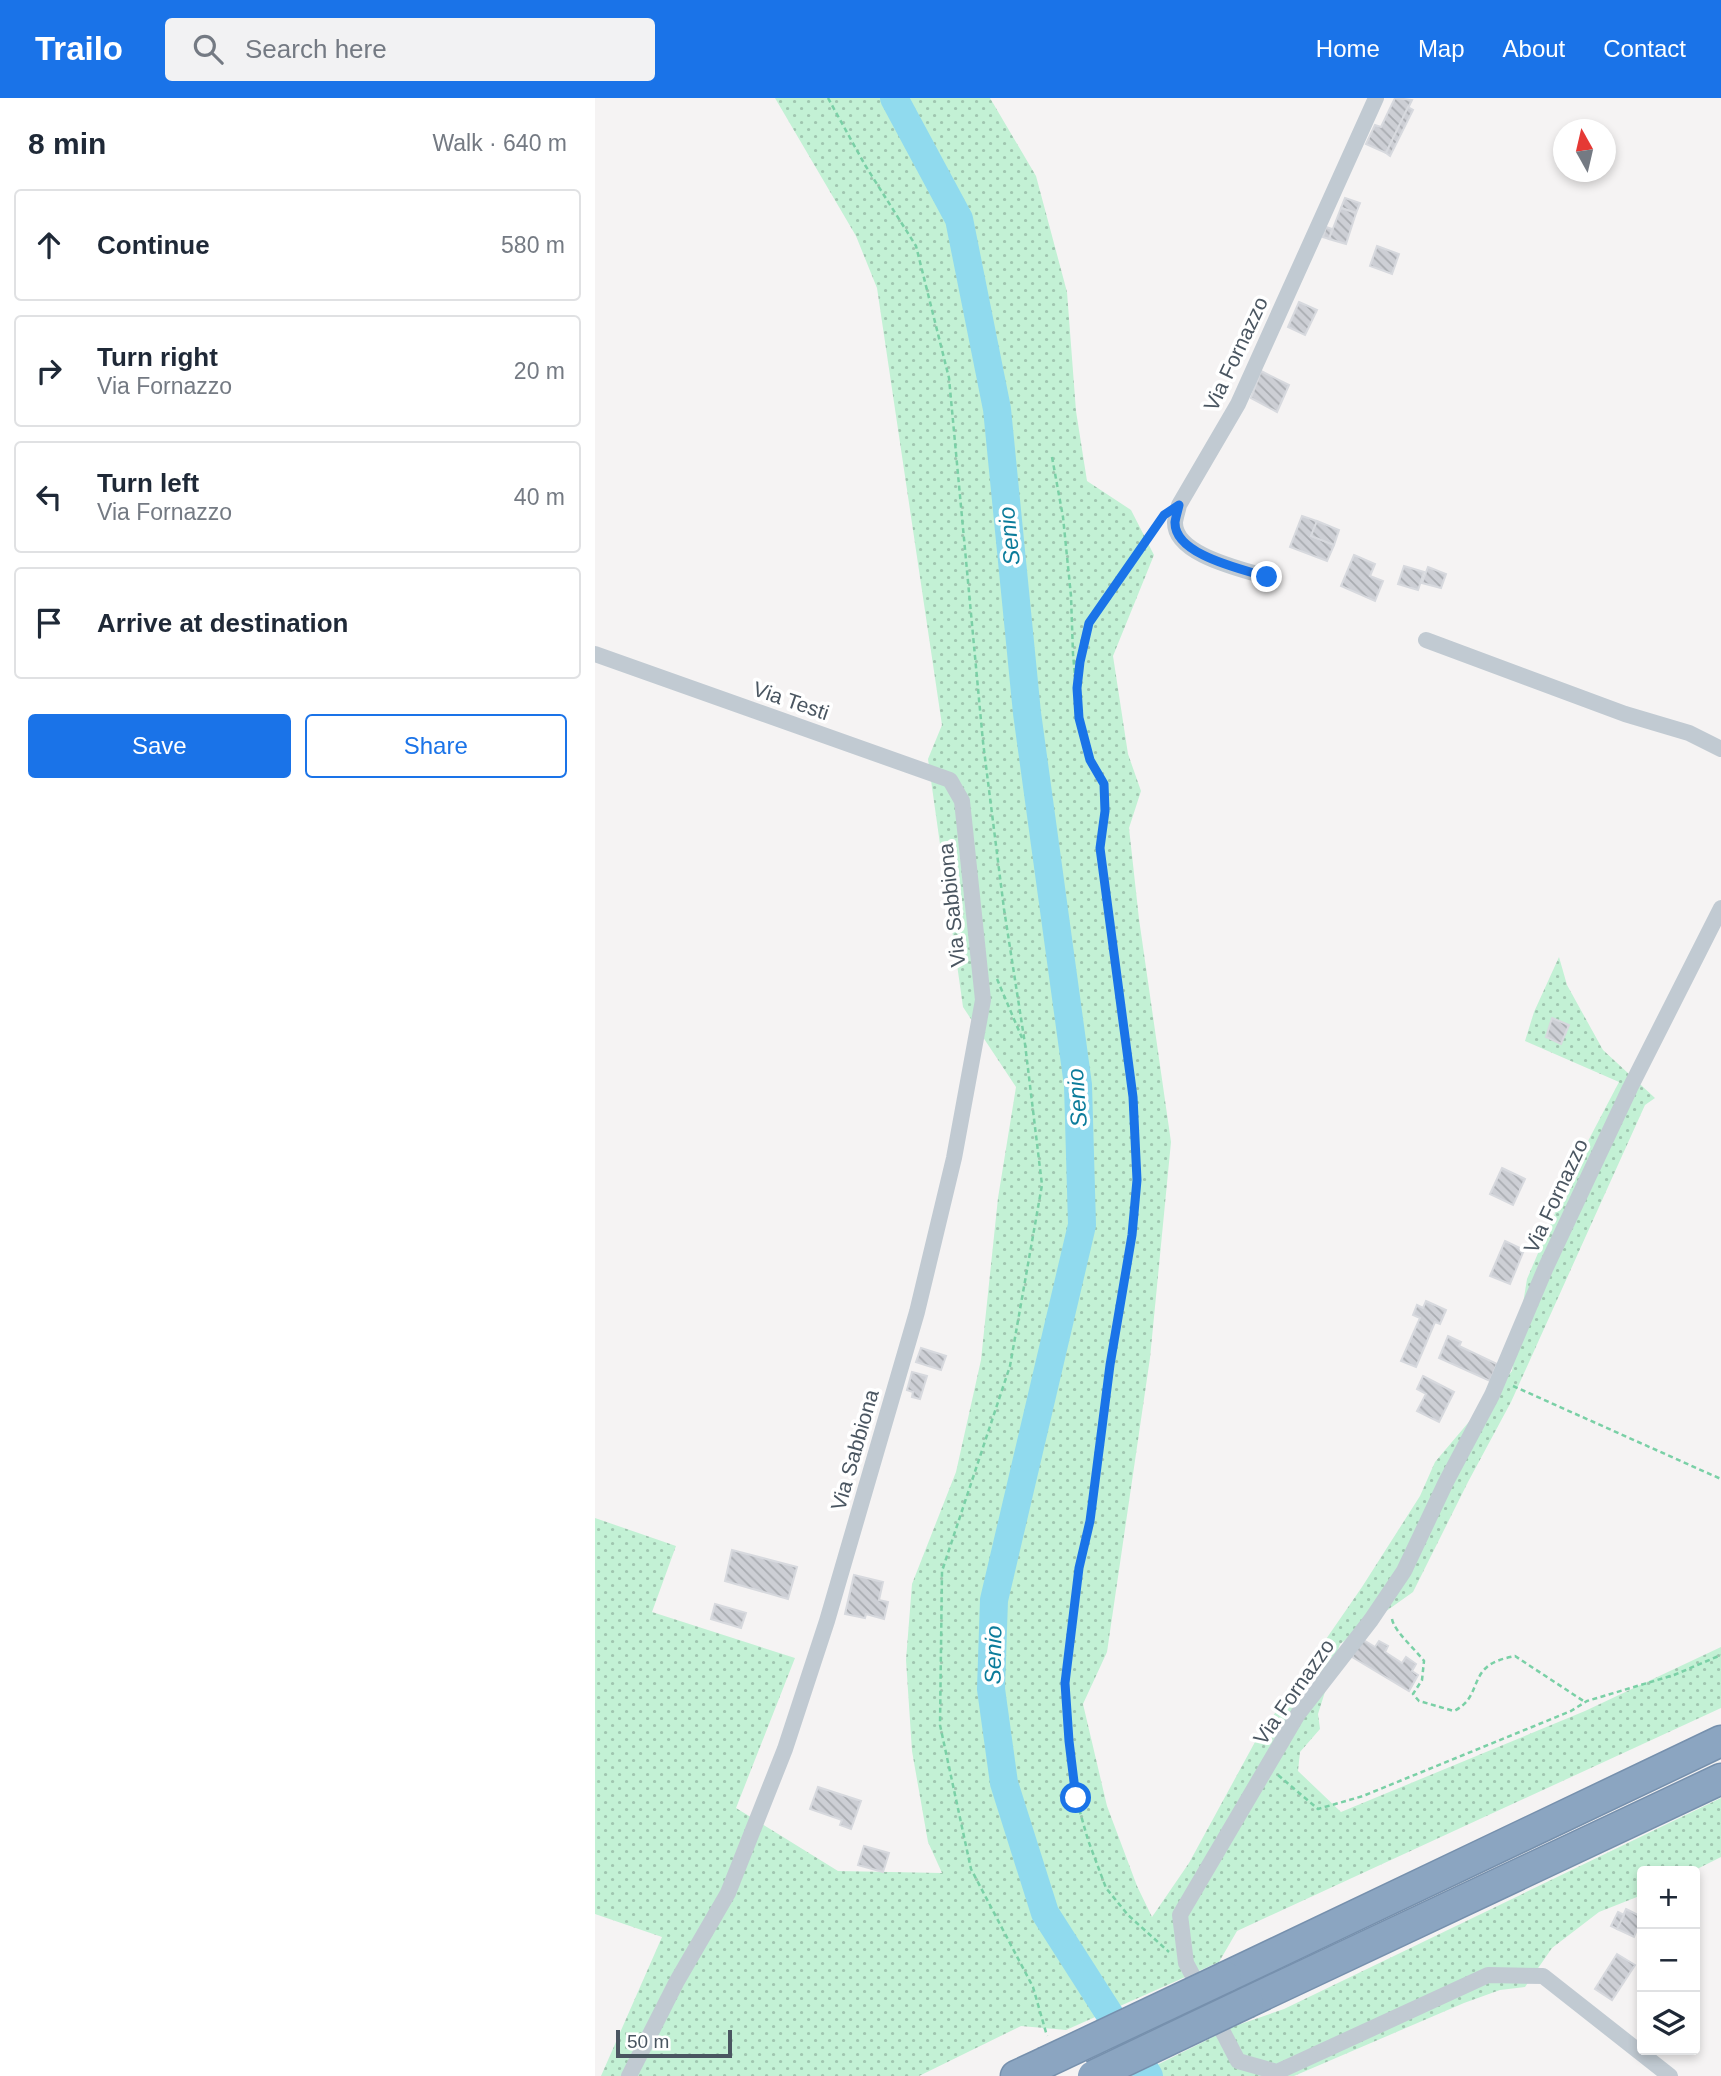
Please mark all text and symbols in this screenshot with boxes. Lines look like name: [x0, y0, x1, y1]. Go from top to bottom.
search box: [165, 18, 655, 81]
text: Trailo: [35, 30, 123, 67]
icon: search: [189, 30, 227, 68]
text: Search here: [245, 34, 387, 64]
text: Home: [1316, 35, 1380, 62]
text: Map: [1418, 35, 1465, 62]
text: About: [1503, 35, 1565, 62]
text: Contact: [1603, 35, 1686, 62]
north arrow: [1553, 119, 1616, 182]
text: 8 min: [28, 127, 106, 160]
text: Walk · 640 m: [432, 130, 567, 156]
icon: ahead: [30, 226, 68, 264]
text: Continue: [97, 230, 210, 260]
text: 580 m: [501, 232, 565, 258]
street label: Via Fornazzo: [1199, 293, 1272, 415]
text: Turn right: [97, 342, 218, 372]
icon: right: [30, 352, 68, 390]
text: 20 m: [514, 358, 565, 384]
text: Via Fornazzo: [97, 373, 232, 399]
text: Turn left: [97, 468, 199, 498]
icon: left: [30, 478, 68, 516]
text: 40 m: [514, 484, 565, 510]
text: Via Fornazzo: [97, 499, 232, 525]
water label: Senio: [993, 505, 1025, 567]
route end: [1251, 561, 1282, 592]
icon: arrive: [30, 604, 68, 642]
text: Arrive at destination: [97, 608, 348, 638]
street label: Via Testi: [750, 677, 832, 724]
button: Save: [28, 714, 291, 778]
button: Share: [305, 714, 567, 778]
street label: Via Sabbiona: [934, 842, 969, 968]
water label: Senio: [1062, 1068, 1092, 1128]
street label: Via Fornazzo: [1519, 1135, 1592, 1257]
street label: Via Sabbiona: [826, 1387, 883, 1513]
water label: Senio: [979, 1625, 1007, 1685]
street label: Via Fornazzo: [1249, 1635, 1338, 1749]
route start: [1060, 1782, 1091, 1813]
map controls: [1637, 1866, 1700, 2055]
button: +: [1637, 1866, 1700, 1929]
button: −: [1637, 1929, 1700, 1992]
button: layers: [1637, 1992, 1700, 2055]
scale bar: [616, 2027, 731, 2059]
text: 50 m: [627, 2031, 669, 2052]

